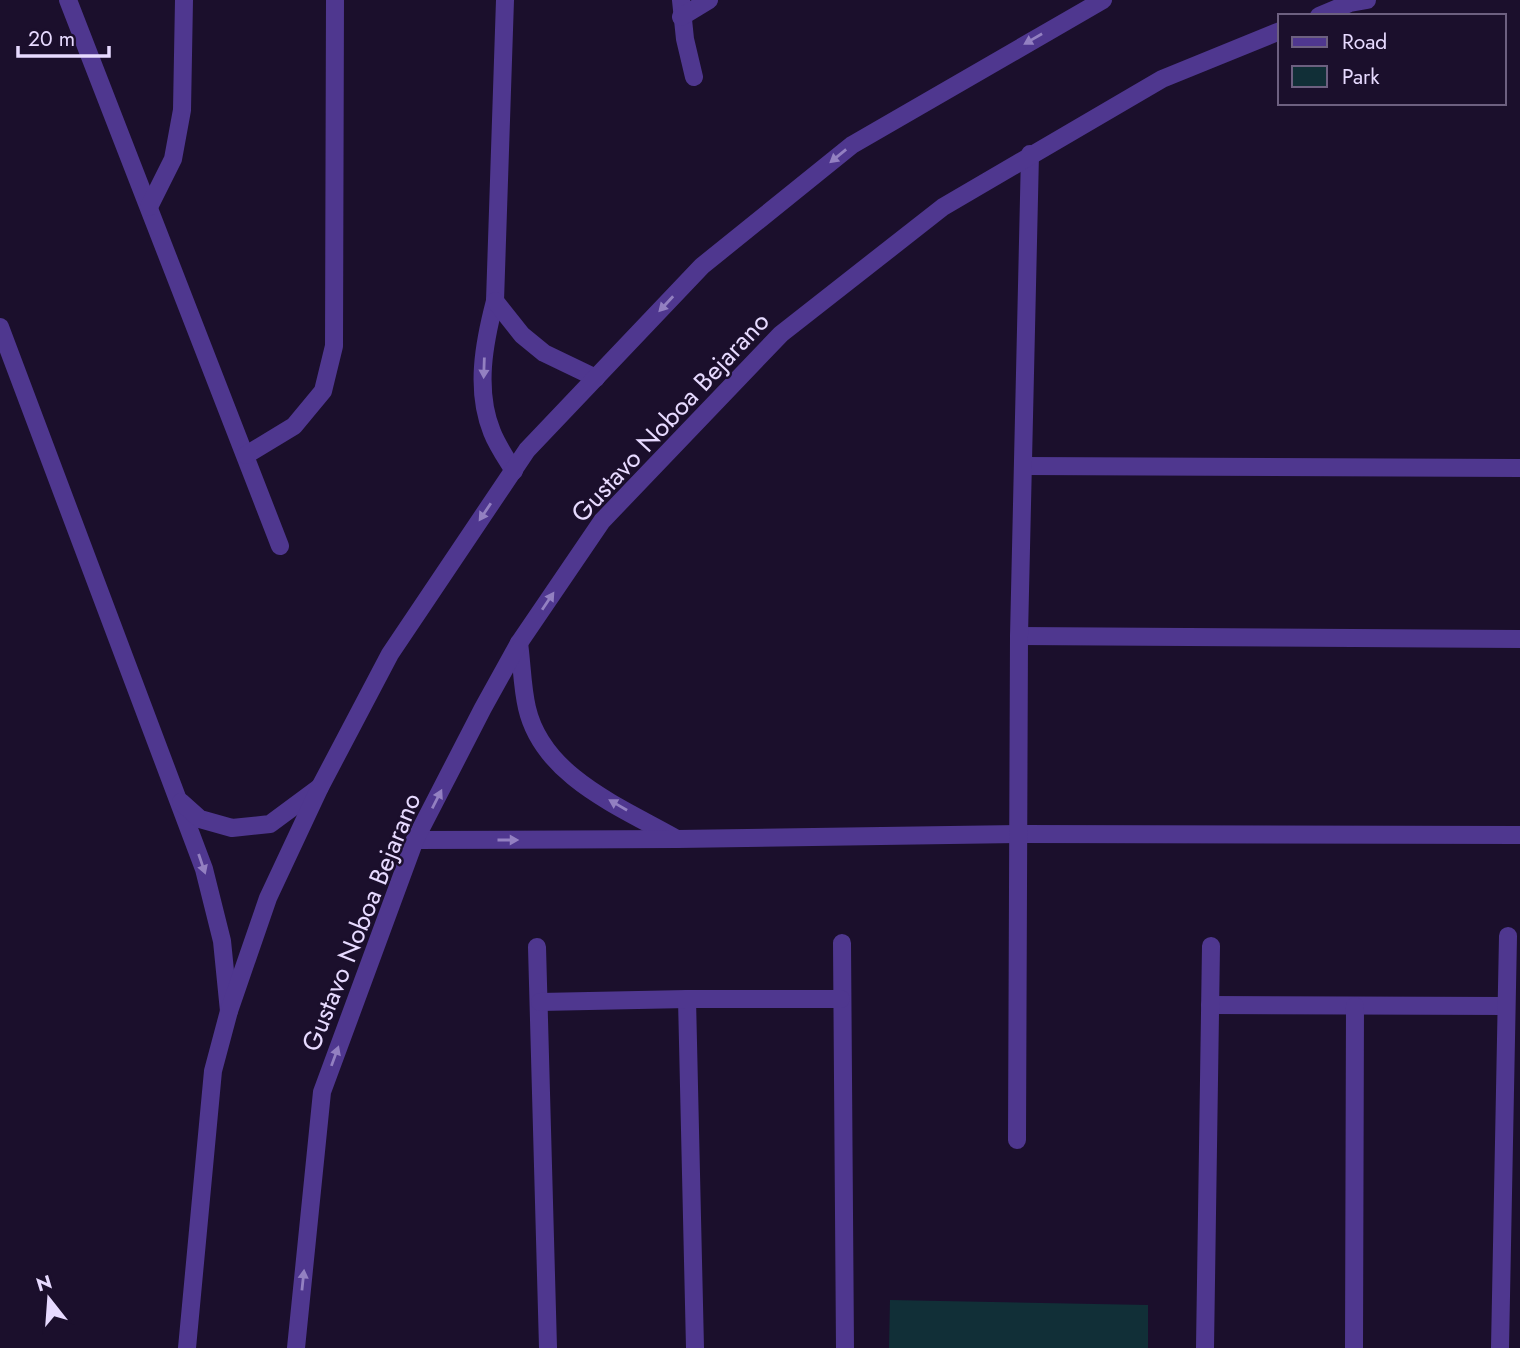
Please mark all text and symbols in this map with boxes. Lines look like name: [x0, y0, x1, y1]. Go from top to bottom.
scale bar: [18, 14, 108, 58]
legend: [1278, 14, 1506, 105]
text: 20 m: [28, 24, 75, 54]
text: Road: [1342, 27, 1387, 57]
one-way arrow: [1024, 33, 1043, 45]
text: Park: [1342, 62, 1380, 92]
one-way arrow: [830, 148, 848, 163]
one-way arrow: [659, 295, 675, 312]
street label: Gustavo Noboa Bejarano: [562, 303, 778, 531]
one-way arrow: [478, 357, 489, 379]
one-way arrow: [479, 503, 492, 522]
one-way arrow: [541, 592, 555, 610]
street label: Gustavo Noboa Bejarano: [292, 787, 430, 1057]
one-way arrow: [431, 789, 442, 809]
one-way arrow: [608, 799, 627, 811]
one-way arrow: [497, 834, 519, 846]
one-way arrow: [197, 853, 208, 874]
one-way arrow: [330, 1045, 341, 1066]
north arrow: [14, 1264, 84, 1334]
text: N: [33, 1268, 55, 1298]
one-way arrow: [298, 1269, 309, 1291]

